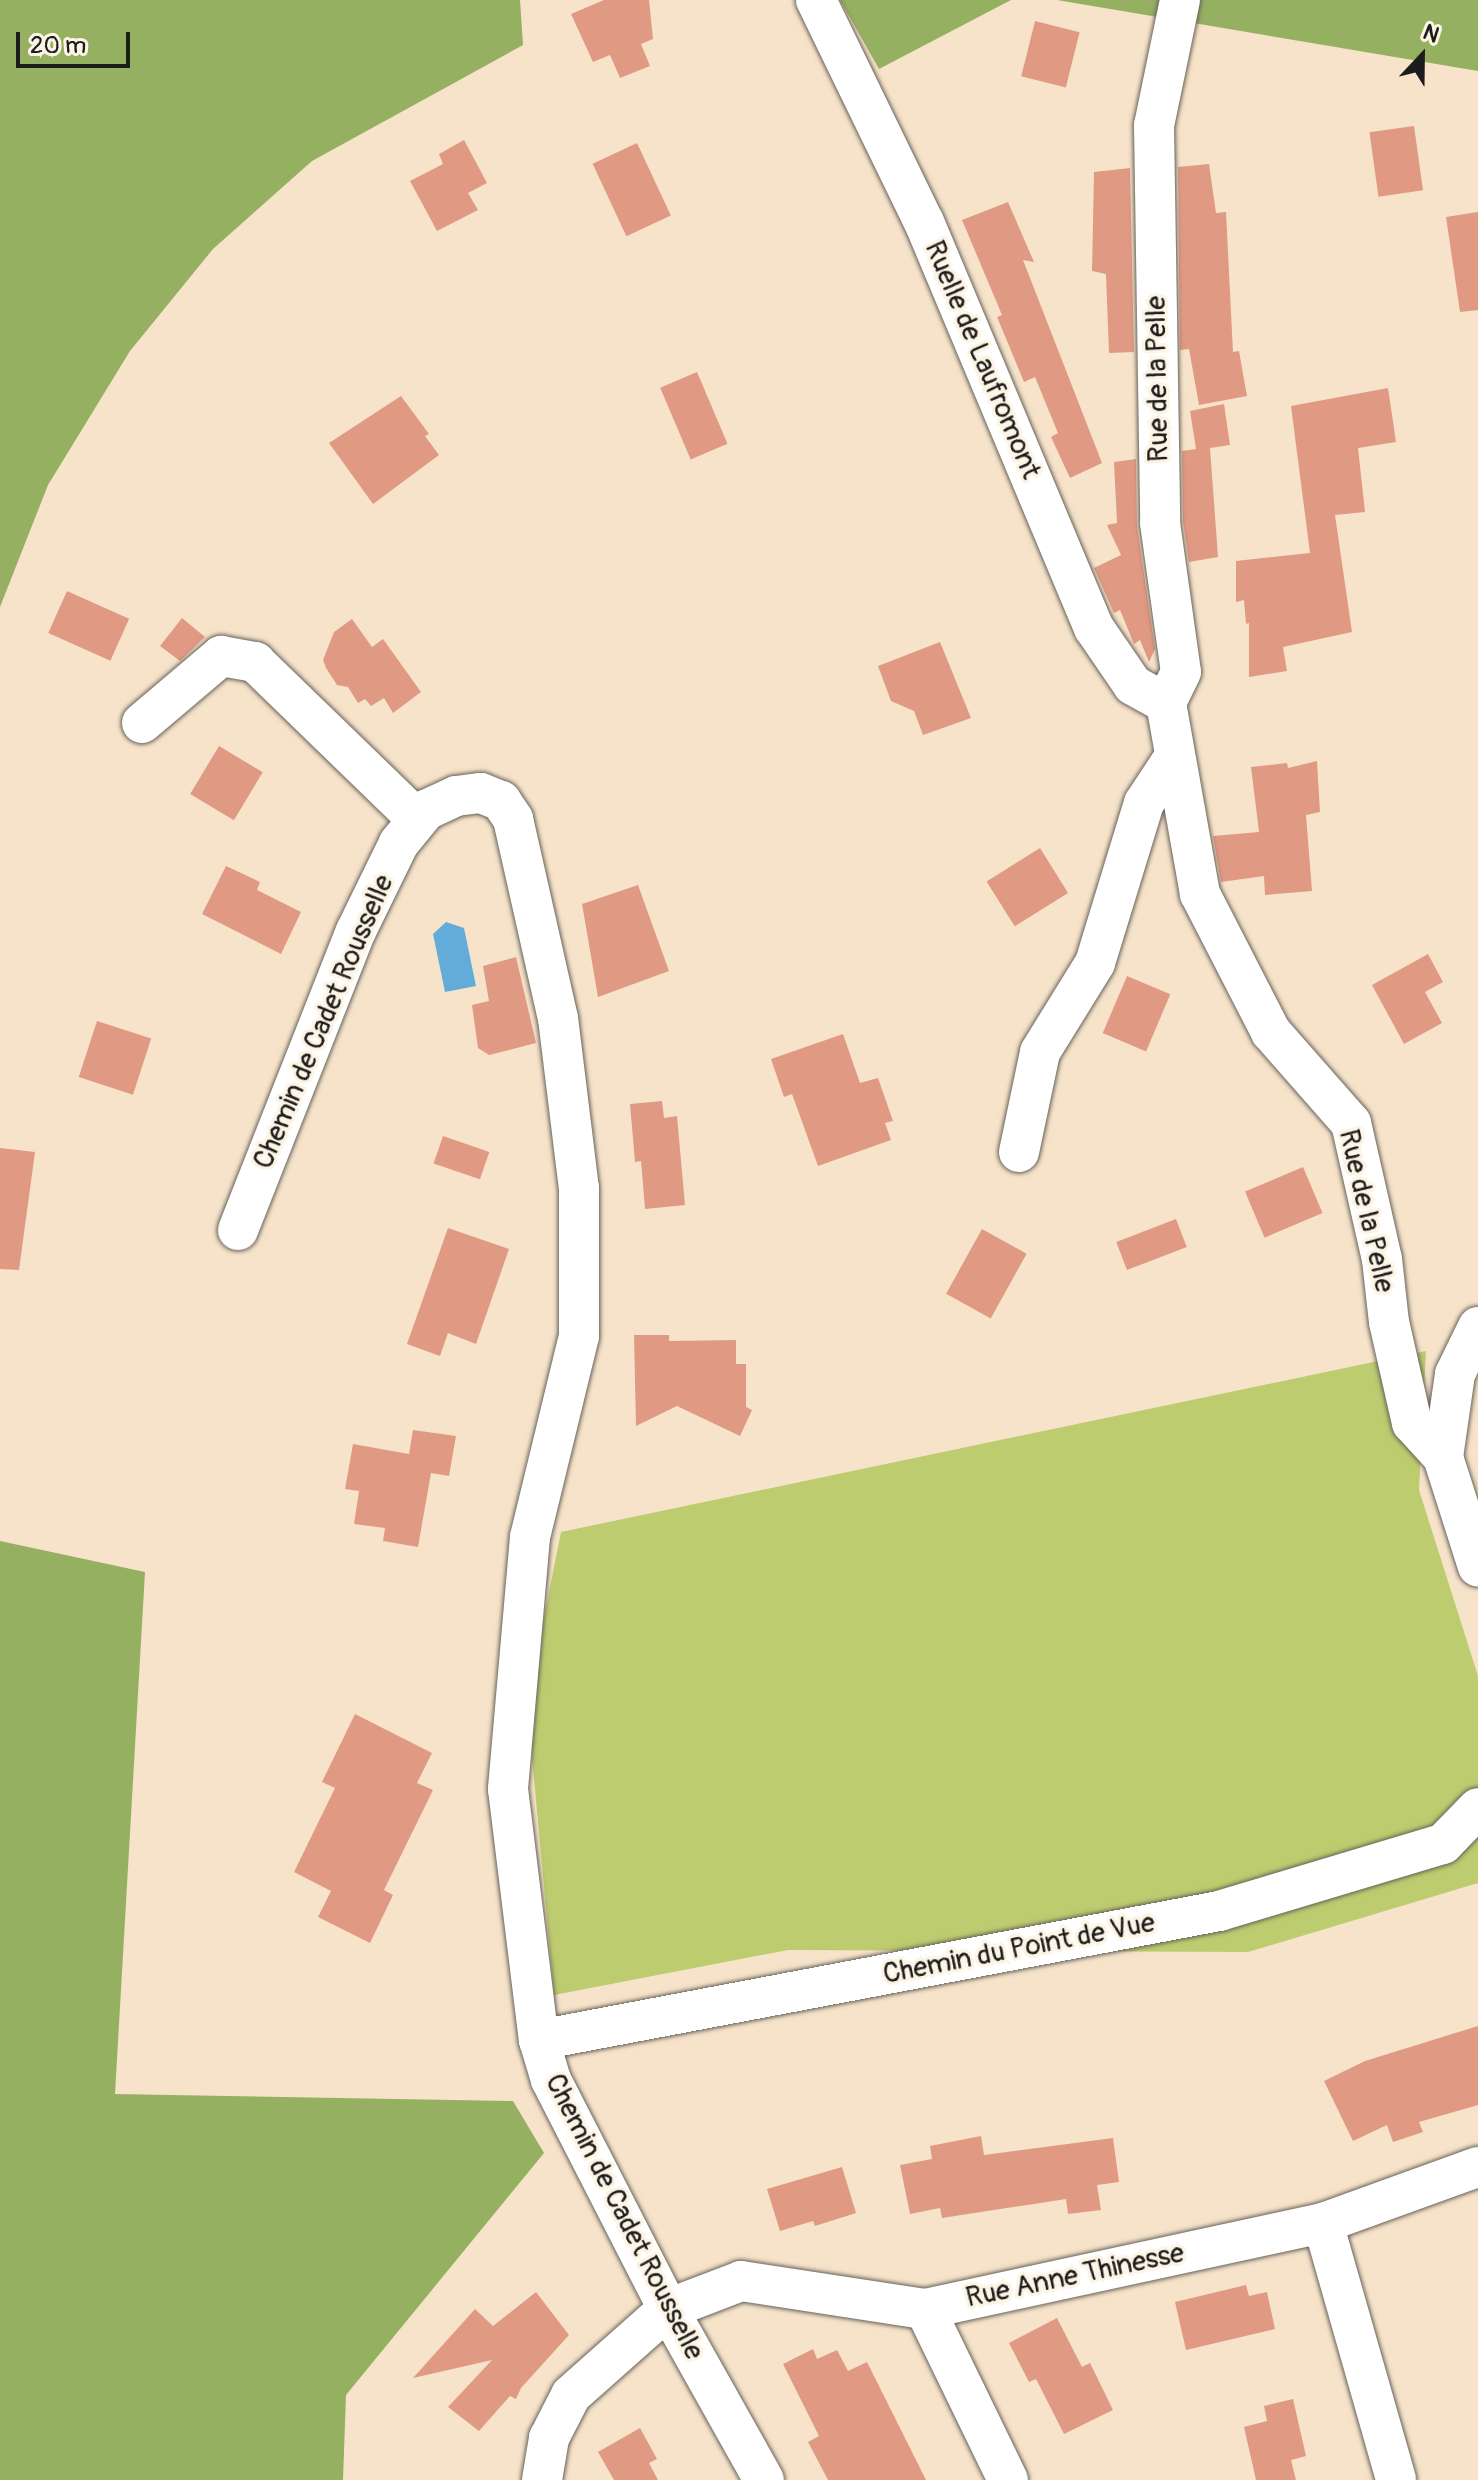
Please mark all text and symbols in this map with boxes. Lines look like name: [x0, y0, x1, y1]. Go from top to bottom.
scale bar: [20, 16, 134, 66]
north arrow: [1382, 16, 1462, 96]
text: N: [1419, 18, 1443, 50]
text: 20 m: [30, 31, 86, 60]
street label: Ruelle de Laufromont: [917, 236, 1047, 484]
street label: Rue de la Pelle: [1140, 296, 1176, 462]
street label: Chemin de Cadet Rousselle: [247, 870, 401, 1174]
street label: Rue de la Pelle: [1331, 1126, 1401, 1296]
street label: Chemin du Point de Vue: [880, 1906, 1158, 1992]
street label: Chemin de Cadet Rousselle: [537, 2069, 711, 2365]
street label: Rue Anne Thinesse: [963, 2236, 1187, 2316]

